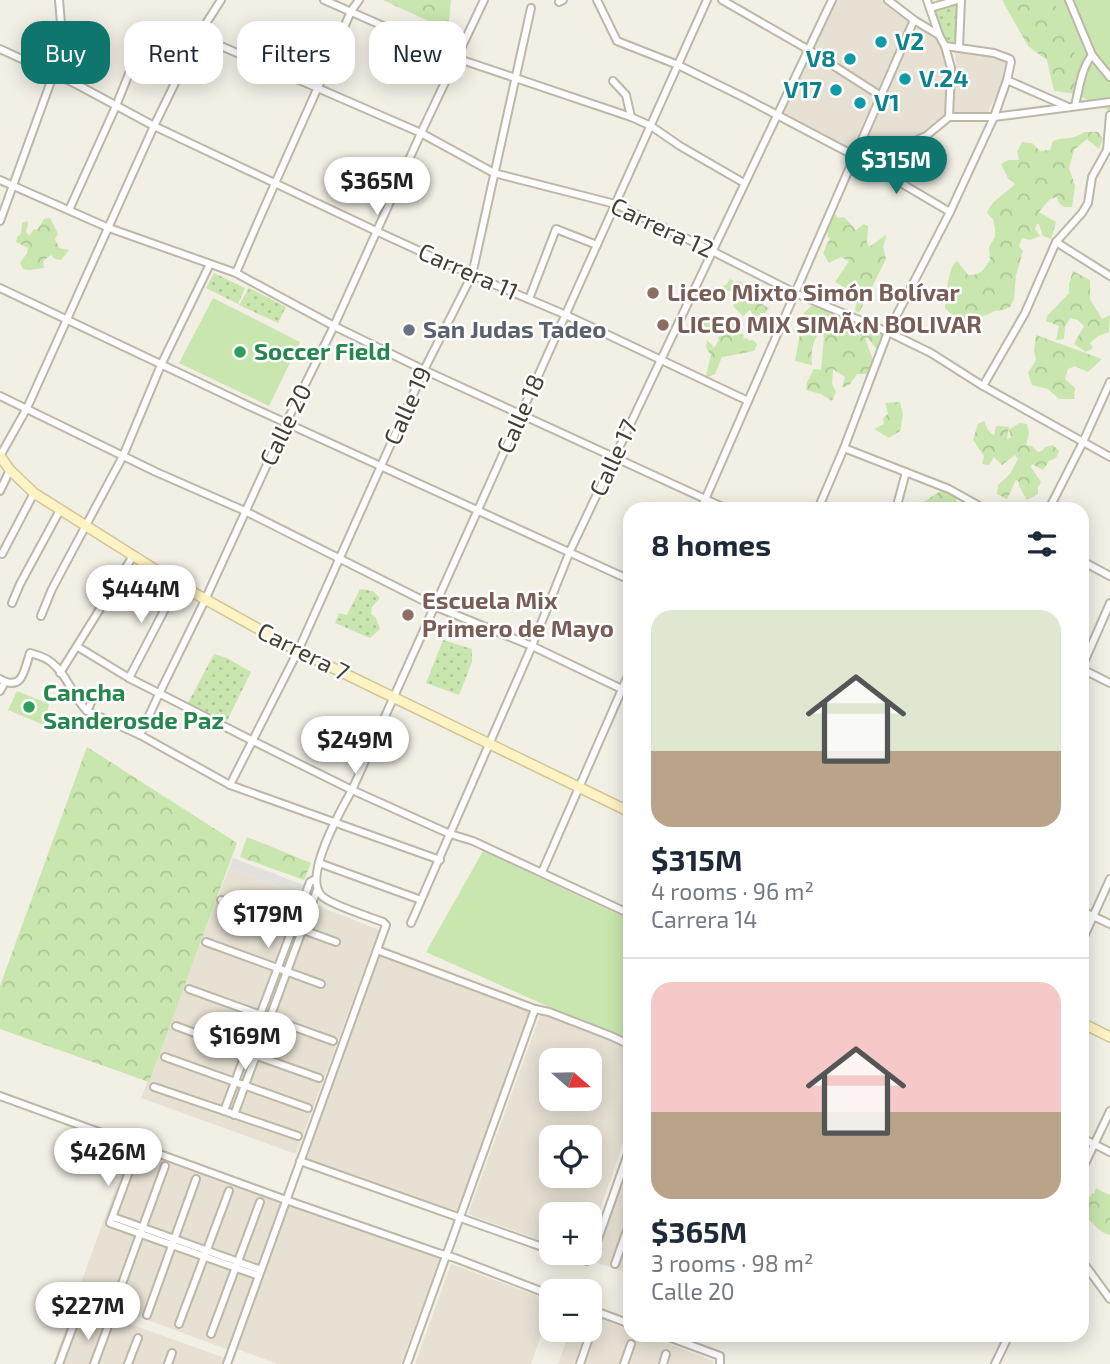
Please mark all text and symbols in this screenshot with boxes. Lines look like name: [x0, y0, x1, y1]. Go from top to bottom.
chip: Buy: [21, 21, 110, 84]
chip: Rent: [124, 21, 223, 84]
chip: Filters: [237, 21, 355, 84]
chip: New: [369, 21, 466, 84]
place label: V2: [895, 26, 924, 55]
marker: V2: [873, 34, 889, 50]
place label: V8: [806, 43, 836, 72]
marker: V8: [842, 51, 858, 67]
place label: V.24: [919, 63, 968, 92]
marker: V.24: [897, 71, 913, 87]
place label: V17: [784, 74, 822, 103]
marker: V17: [828, 82, 844, 98]
place label: V1: [874, 87, 900, 116]
marker: V1: [852, 95, 868, 111]
pin: $315M: [847, 136, 945, 196]
text: $315M: [861, 145, 931, 173]
pin: $365M: [328, 158, 426, 217]
text: $365M: [340, 166, 414, 194]
street label: Carrera 12: [607, 190, 719, 263]
street label: Carrera 11: [414, 236, 523, 305]
place label: Liceo Mixto Simón Bolívar: [667, 277, 961, 306]
marker: Liceo Mixto Simón Bolívar: [645, 285, 661, 301]
place label: LICEO MIX SIMÃ‹N BOLIVAR: [677, 309, 982, 338]
place label: San Judas Tadeo: [423, 314, 607, 343]
marker: LICEO MIX SIMÃ‹N BOLIVAR: [655, 317, 671, 333]
marker: San Judas Tadeo: [401, 322, 417, 338]
place label: Soccer Field: [254, 336, 391, 365]
marker: Soccer Field: [232, 344, 248, 360]
street label: Calle 19: [377, 362, 437, 449]
street label: Calle 18: [489, 369, 550, 457]
street label: Calle 20: [252, 379, 317, 470]
street label: Calle 17: [582, 414, 643, 500]
icon: filters: [1023, 525, 1061, 563]
text: 8 homes: [651, 526, 771, 562]
pin: $444M: [92, 566, 190, 625]
text: $444M: [102, 574, 180, 602]
place label: Escuela Mix Primero de Mayo: [422, 585, 614, 642]
marker: Escuela Mix Primero de Mayo: [400, 607, 416, 623]
street label: Carrera 7: [253, 615, 354, 686]
icon: home: [793, 656, 919, 782]
place label: Cancha Sanderosde Paz: [43, 677, 224, 734]
marker: Cancha Sanderosde Paz: [21, 699, 37, 715]
pin: $249M: [306, 716, 404, 776]
text: $249M: [317, 725, 393, 753]
text: $315M: [651, 841, 742, 877]
text: 4 rooms · 96 m²: [651, 877, 814, 905]
pin: $179M: [219, 890, 317, 950]
text: $179M: [233, 899, 303, 927]
text: Carrera 14: [651, 905, 758, 933]
pin: $169M: [196, 1012, 294, 1072]
text: $169M: [209, 1021, 281, 1049]
icon: home: [793, 1028, 919, 1154]
north arrow: [539, 1048, 602, 1111]
map controls: [539, 1048, 602, 1342]
button: locate: [539, 1125, 602, 1188]
pin: $426M: [59, 1128, 157, 1188]
text: $426M: [70, 1137, 146, 1165]
button: +: [539, 1202, 602, 1265]
text: $365M: [651, 1213, 747, 1249]
text: 3 rooms · 98 m²: [651, 1249, 813, 1277]
text: Calle 20: [651, 1277, 735, 1305]
button: −: [539, 1279, 602, 1342]
pin: $227M: [39, 1282, 137, 1342]
text: $227M: [51, 1291, 125, 1319]

